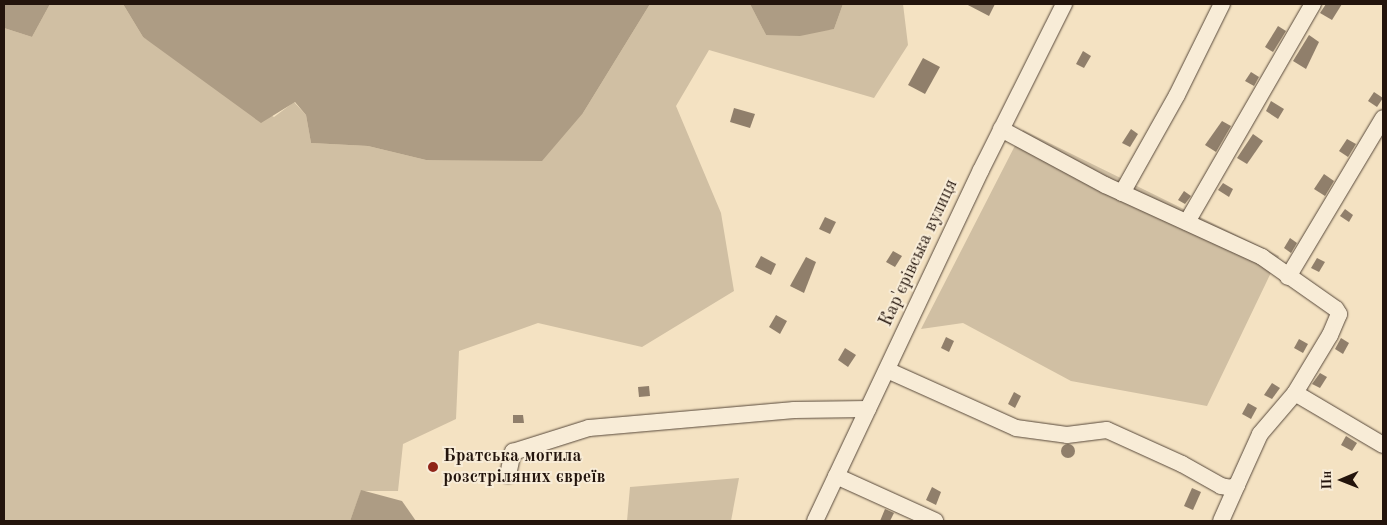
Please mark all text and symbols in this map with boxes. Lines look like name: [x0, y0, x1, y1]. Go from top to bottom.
street label: Кар'єрівська вулиця: [875, 176, 963, 330]
place label: Братська могила розстріляних євреїв: [443, 446, 606, 488]
north arrow: [1317, 455, 1367, 505]
marker: Братська могила розстріляних євреїв: [427, 461, 439, 473]
text: Пн: [1320, 471, 1334, 490]

